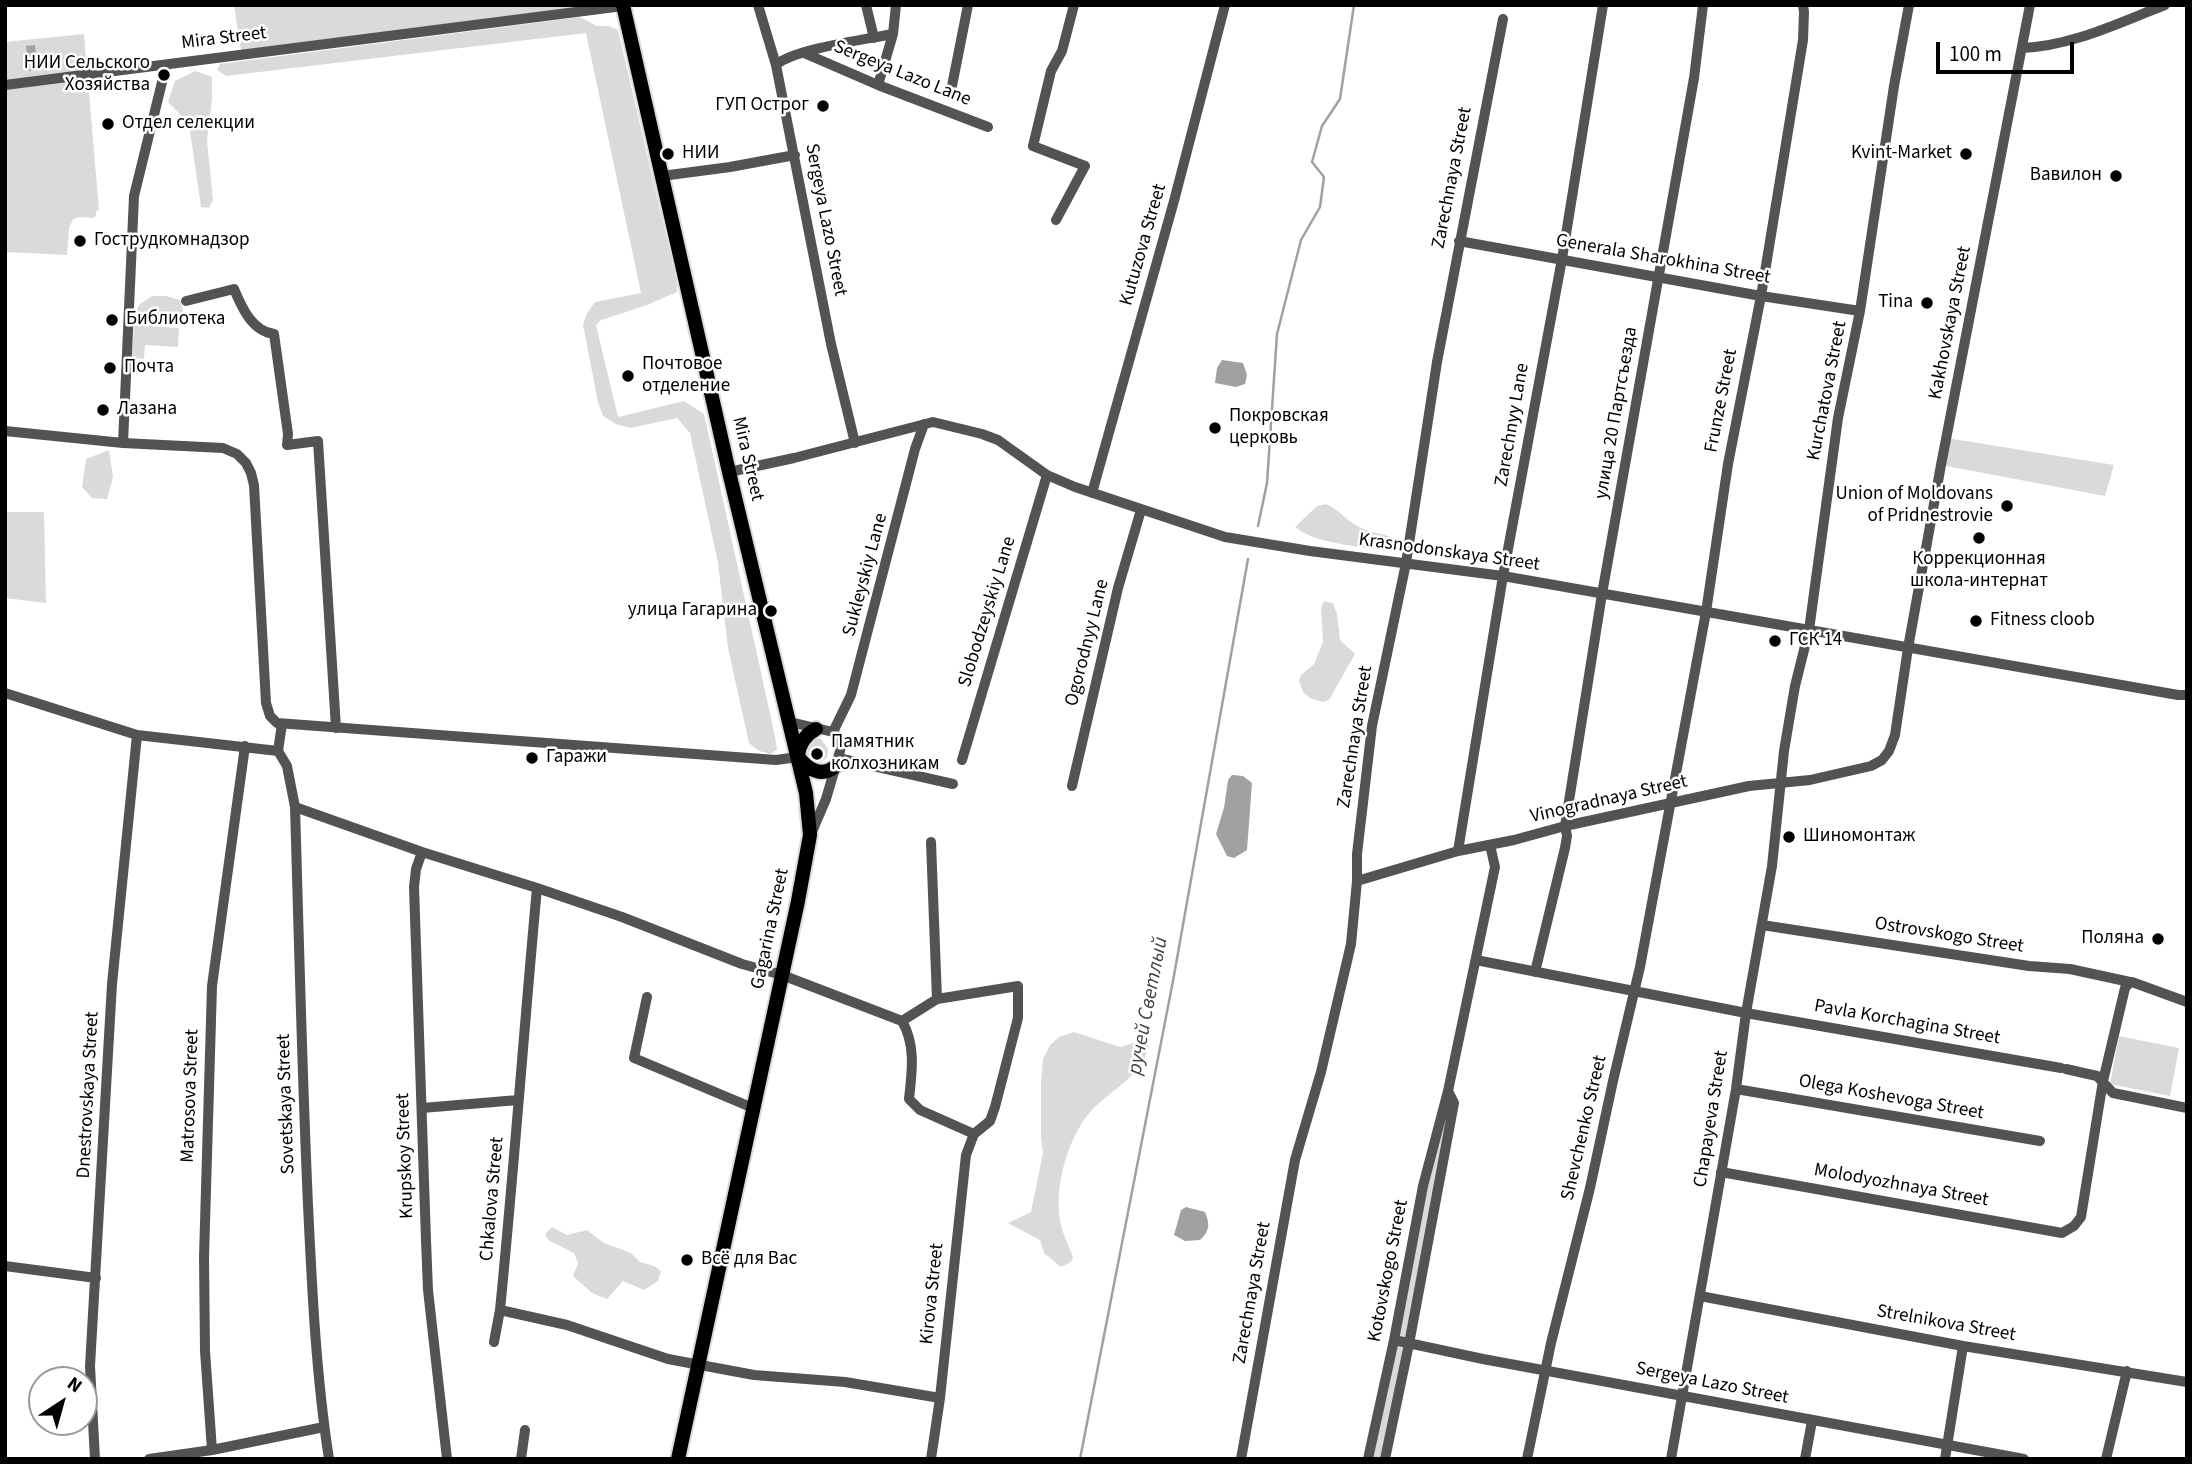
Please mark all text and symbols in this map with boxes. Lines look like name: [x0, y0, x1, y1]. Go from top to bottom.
street label: Mira Street: [180, 22, 268, 56]
scale bar: [1940, 28, 2078, 72]
street label: Sergeya Lazo Lane: [830, 36, 974, 112]
text: 100 m: [1949, 39, 2002, 69]
place label: НИИ Сельского Хозяйства: [24, 53, 150, 97]
marker: НИИ Сельского Хозяйства: [156, 67, 172, 83]
place label: ГУП Острог: [715, 95, 809, 117]
marker: ГУП Острог: [815, 98, 831, 114]
street label: Zarechnaya Street: [1428, 105, 1478, 251]
place label: Отдел селекции: [122, 113, 255, 135]
marker: Отдел селекции: [100, 116, 116, 132]
street label: Sergeya Lazo Street: [799, 142, 851, 298]
place label: НИИ: [682, 143, 719, 165]
place label: Kvint-Market: [1851, 143, 1952, 165]
marker: НИИ: [660, 146, 676, 162]
marker: Kvint-Market: [1958, 146, 1974, 162]
place label: Вавилон: [2030, 165, 2102, 187]
marker: Вавилон: [2108, 168, 2124, 184]
street label: Kutuzova Street: [1116, 182, 1172, 308]
place label: Гострудкомнадзор: [94, 230, 250, 252]
street label: Generala Sharokhina Street: [1554, 230, 1772, 290]
marker: Гострудкомнадзор: [72, 233, 88, 249]
street label: Kakhovskaya Street: [1925, 244, 1977, 402]
place label: Tina: [1878, 292, 1913, 314]
marker: Tina: [1919, 295, 1935, 311]
place label: Библиотека: [126, 309, 225, 331]
marker: Библиотека: [104, 312, 120, 328]
street label: Kurchatova Street: [1803, 319, 1853, 463]
street label: улица 20 Партсъезда: [1591, 325, 1643, 501]
street label: Frunze Street: [1701, 347, 1743, 455]
place label: Почтовое отделение: [642, 354, 730, 398]
place label: Почта: [124, 357, 174, 379]
marker: Почта: [102, 360, 118, 376]
street label: Zarechnyy Lane: [1491, 362, 1535, 488]
marker: Почтовое отделение: [620, 368, 636, 384]
place label: Лазана: [117, 399, 177, 421]
marker: Лазана: [95, 402, 111, 418]
place label: Покровская церковь: [1229, 406, 1329, 450]
street label: Mira Street: [726, 415, 768, 503]
marker: Покровская церковь: [1207, 420, 1223, 436]
place label: Union of Moldovans of Pridnestrovie: [1835, 484, 1993, 528]
marker: Union of Moldovans of Pridnestrovie: [1999, 498, 2015, 514]
street label: Sukleyskiy Lane: [839, 511, 893, 639]
street label: Krasnodonskaya Street: [1357, 529, 1541, 577]
marker: Коррекционная школа-интернат: [1971, 530, 1987, 546]
street label: Slobodzeyskiy Lane: [954, 534, 1022, 690]
place label: Коррекционная школа-интернат: [1910, 549, 2048, 593]
street label: Ogorodnyy Lane: [1061, 577, 1115, 709]
place label: улица Гагарина: [628, 600, 757, 622]
marker: улица Гагарина: [763, 603, 779, 619]
place label: Fitness cloob: [1990, 610, 2095, 632]
marker: Fitness cloob: [1968, 613, 1984, 629]
place label: ГСК 14: [1789, 630, 1842, 652]
marker: ГСК 14: [1767, 633, 1783, 649]
street label: Zarechnaya Street: [1333, 664, 1379, 810]
place label: Памятник колхозникам: [831, 732, 939, 776]
marker: Памятник колхозникам: [809, 746, 825, 762]
place label: Гаражи: [546, 747, 607, 769]
marker: Гаражи: [524, 750, 540, 766]
street label: Vinogradnaya Street: [1528, 771, 1690, 829]
place label: Шиномонтаж: [1803, 826, 1915, 848]
marker: Шиномонтаж: [1781, 829, 1797, 845]
street label: Gagarina Street: [747, 867, 795, 991]
street label: Ostrovskogo Street: [1873, 913, 2025, 959]
place label: Поляна: [2081, 928, 2144, 950]
marker: Поляна: [2150, 931, 2166, 947]
water label: ручей Светлый: [1123, 935, 1175, 1077]
street label: Pavla Korchagina Street: [1812, 995, 2002, 1051]
street label: Dnestrovskaya Street: [73, 1011, 105, 1179]
street label: Matrosova Street: [177, 1029, 205, 1163]
street label: Sovetskaya Street: [273, 1033, 301, 1175]
street label: Chapayeva Street: [1690, 1049, 1734, 1189]
street label: Shevchenko Street: [1557, 1053, 1613, 1203]
street label: Olega Koshevoga Street: [1797, 1070, 1985, 1126]
street label: Krupskoy Street: [392, 1093, 420, 1219]
street label: Chkalova Street: [476, 1136, 510, 1262]
street label: Molodyozhnaya Street: [1812, 1159, 1990, 1213]
street label: Kotovskogo Street: [1364, 1198, 1414, 1344]
street label: Zarechnaya Street: [1229, 1220, 1277, 1366]
street label: Kirova Street: [916, 1242, 950, 1346]
place label: Всё для Вас: [701, 1249, 797, 1271]
marker: Всё для Вас: [679, 1252, 695, 1268]
street label: Strelnikova Street: [1875, 1301, 2017, 1347]
street label: Sergeya Lazo Street: [1634, 1358, 1790, 1410]
north arrow: [28, 1366, 98, 1436]
text: N: [61, 1371, 88, 1400]

